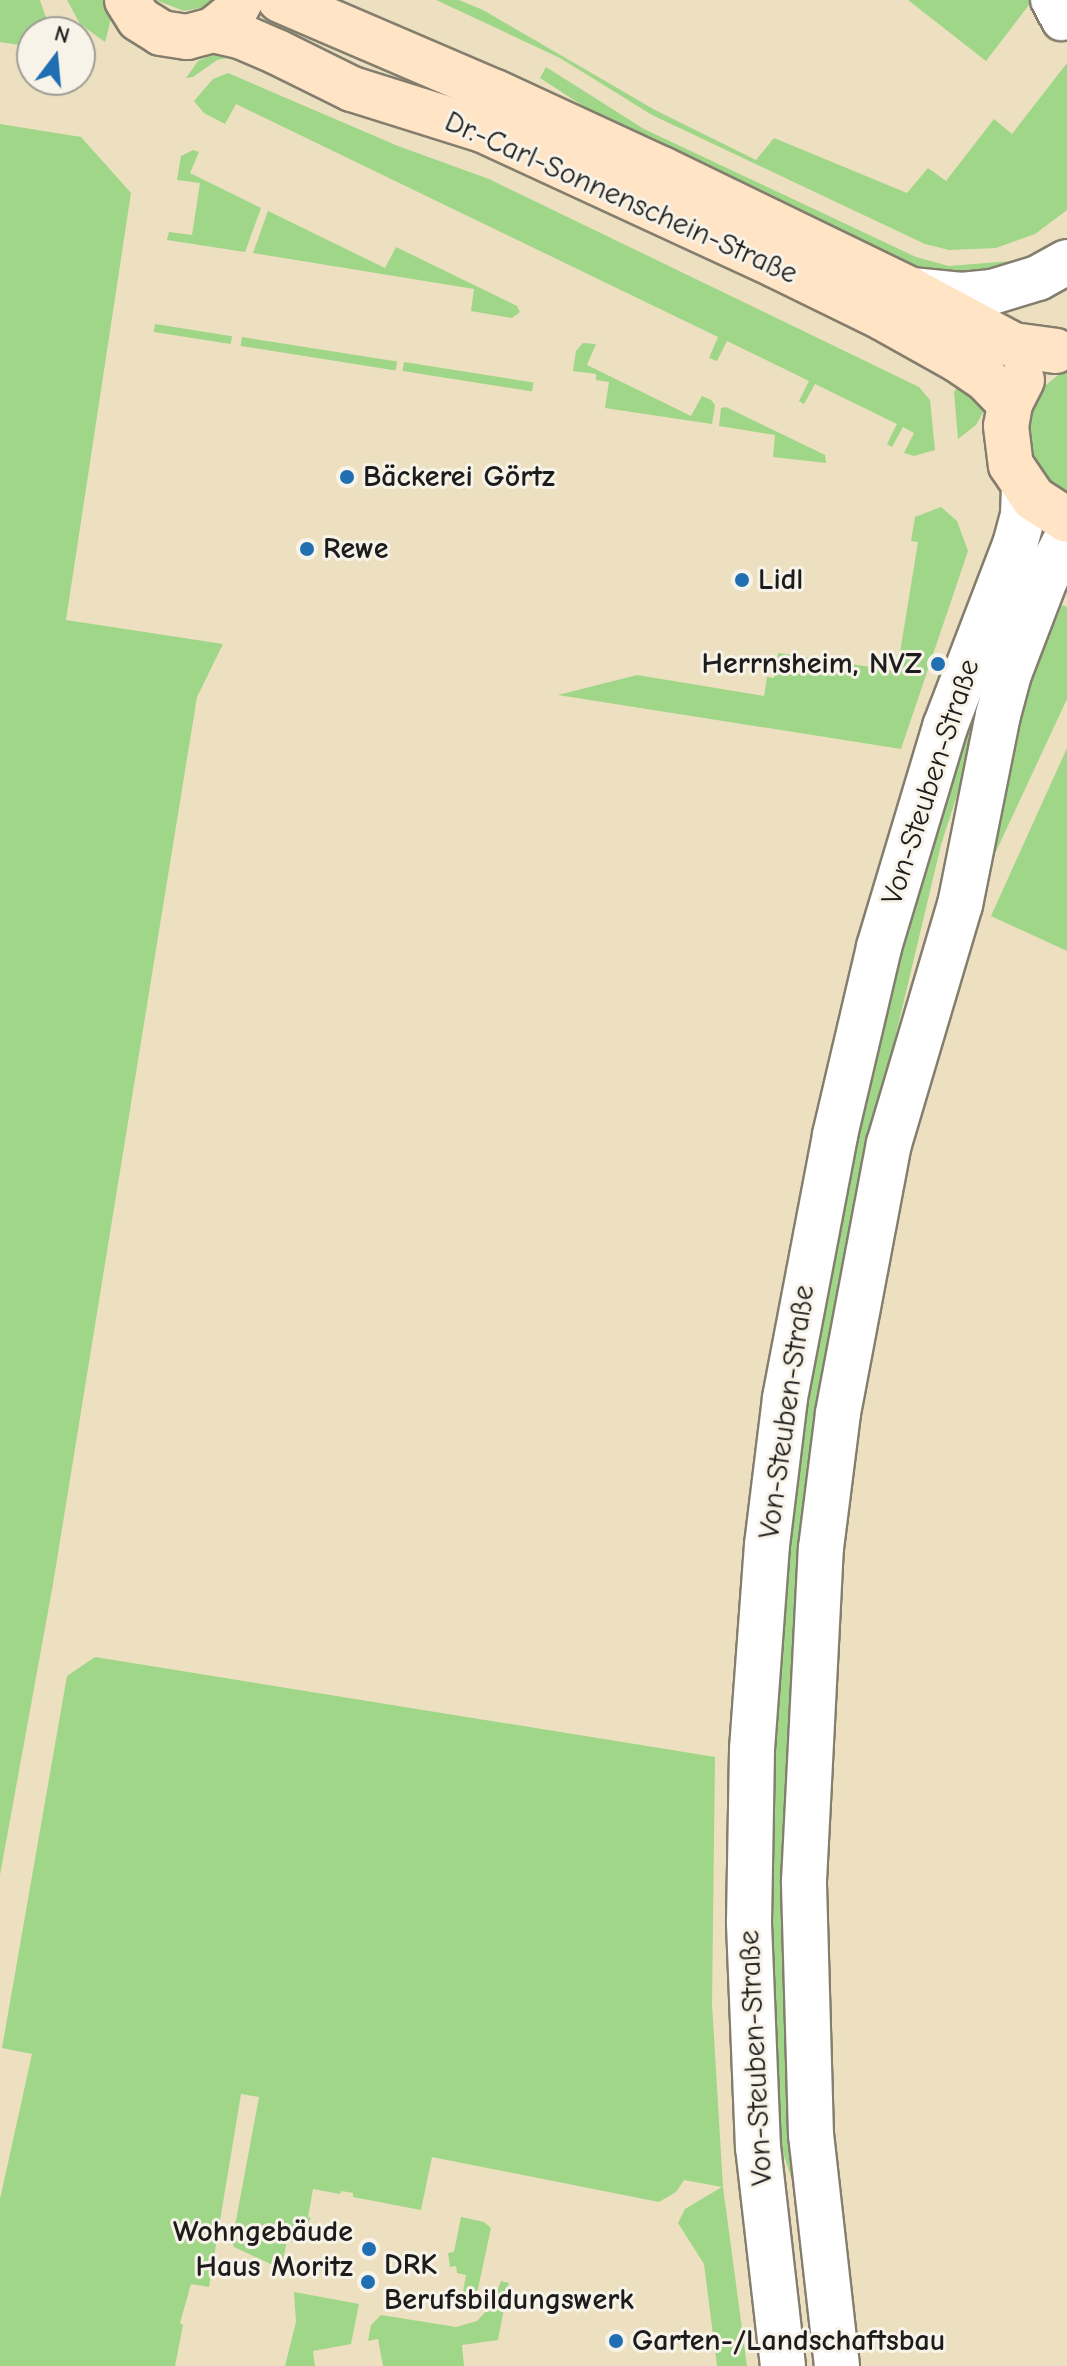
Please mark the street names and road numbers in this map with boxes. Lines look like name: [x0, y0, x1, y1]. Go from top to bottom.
street label: Dr.-Carl-Sonnenschein-Straße: [439, 104, 803, 292]
street label: Von-Steuben-Straße: [874, 655, 988, 909]
street label: Von-Steuben-Straße: [751, 1283, 823, 1541]
street label: Von-Steuben-Straße: [731, 1929, 781, 2187]

